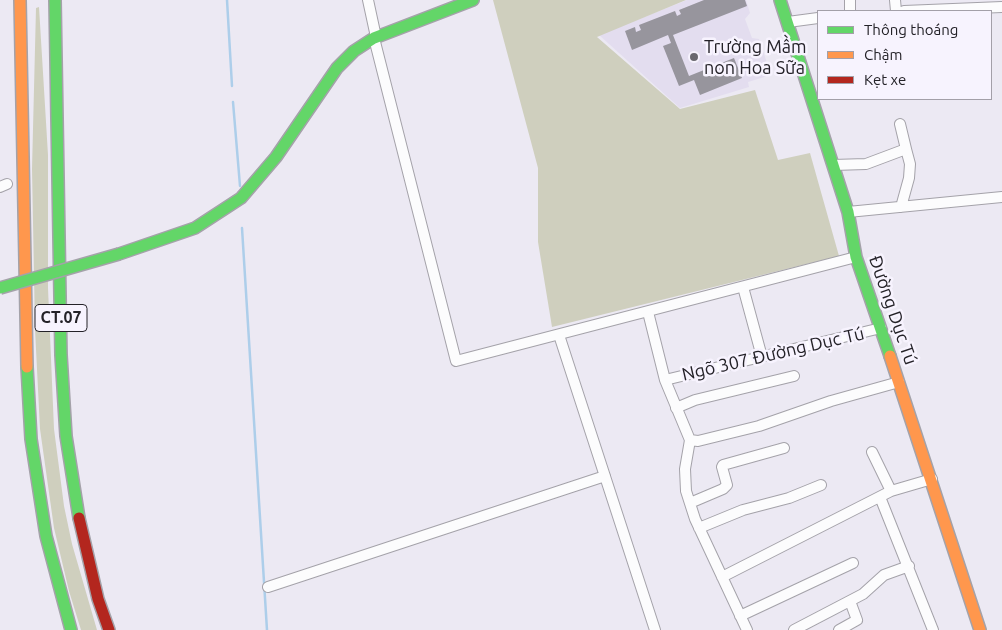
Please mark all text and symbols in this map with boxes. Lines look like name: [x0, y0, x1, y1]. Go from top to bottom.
legend: [817, 10, 992, 100]
text: Thông thoáng: [864, 21, 958, 38]
place label: Trường Mầm non Hoa Sữa: [704, 36, 807, 78]
text: Chậm: [864, 46, 902, 63]
marker: Trường Mầm non Hoa Sữa: [688, 51, 700, 63]
text: Kẹt xe: [864, 71, 906, 88]
street label: Đường Dục Tú: [864, 253, 922, 367]
road number: CT.07: [35, 304, 87, 332]
street label: Ngõ 307 Đường Dục Tú: [680, 322, 866, 386]

